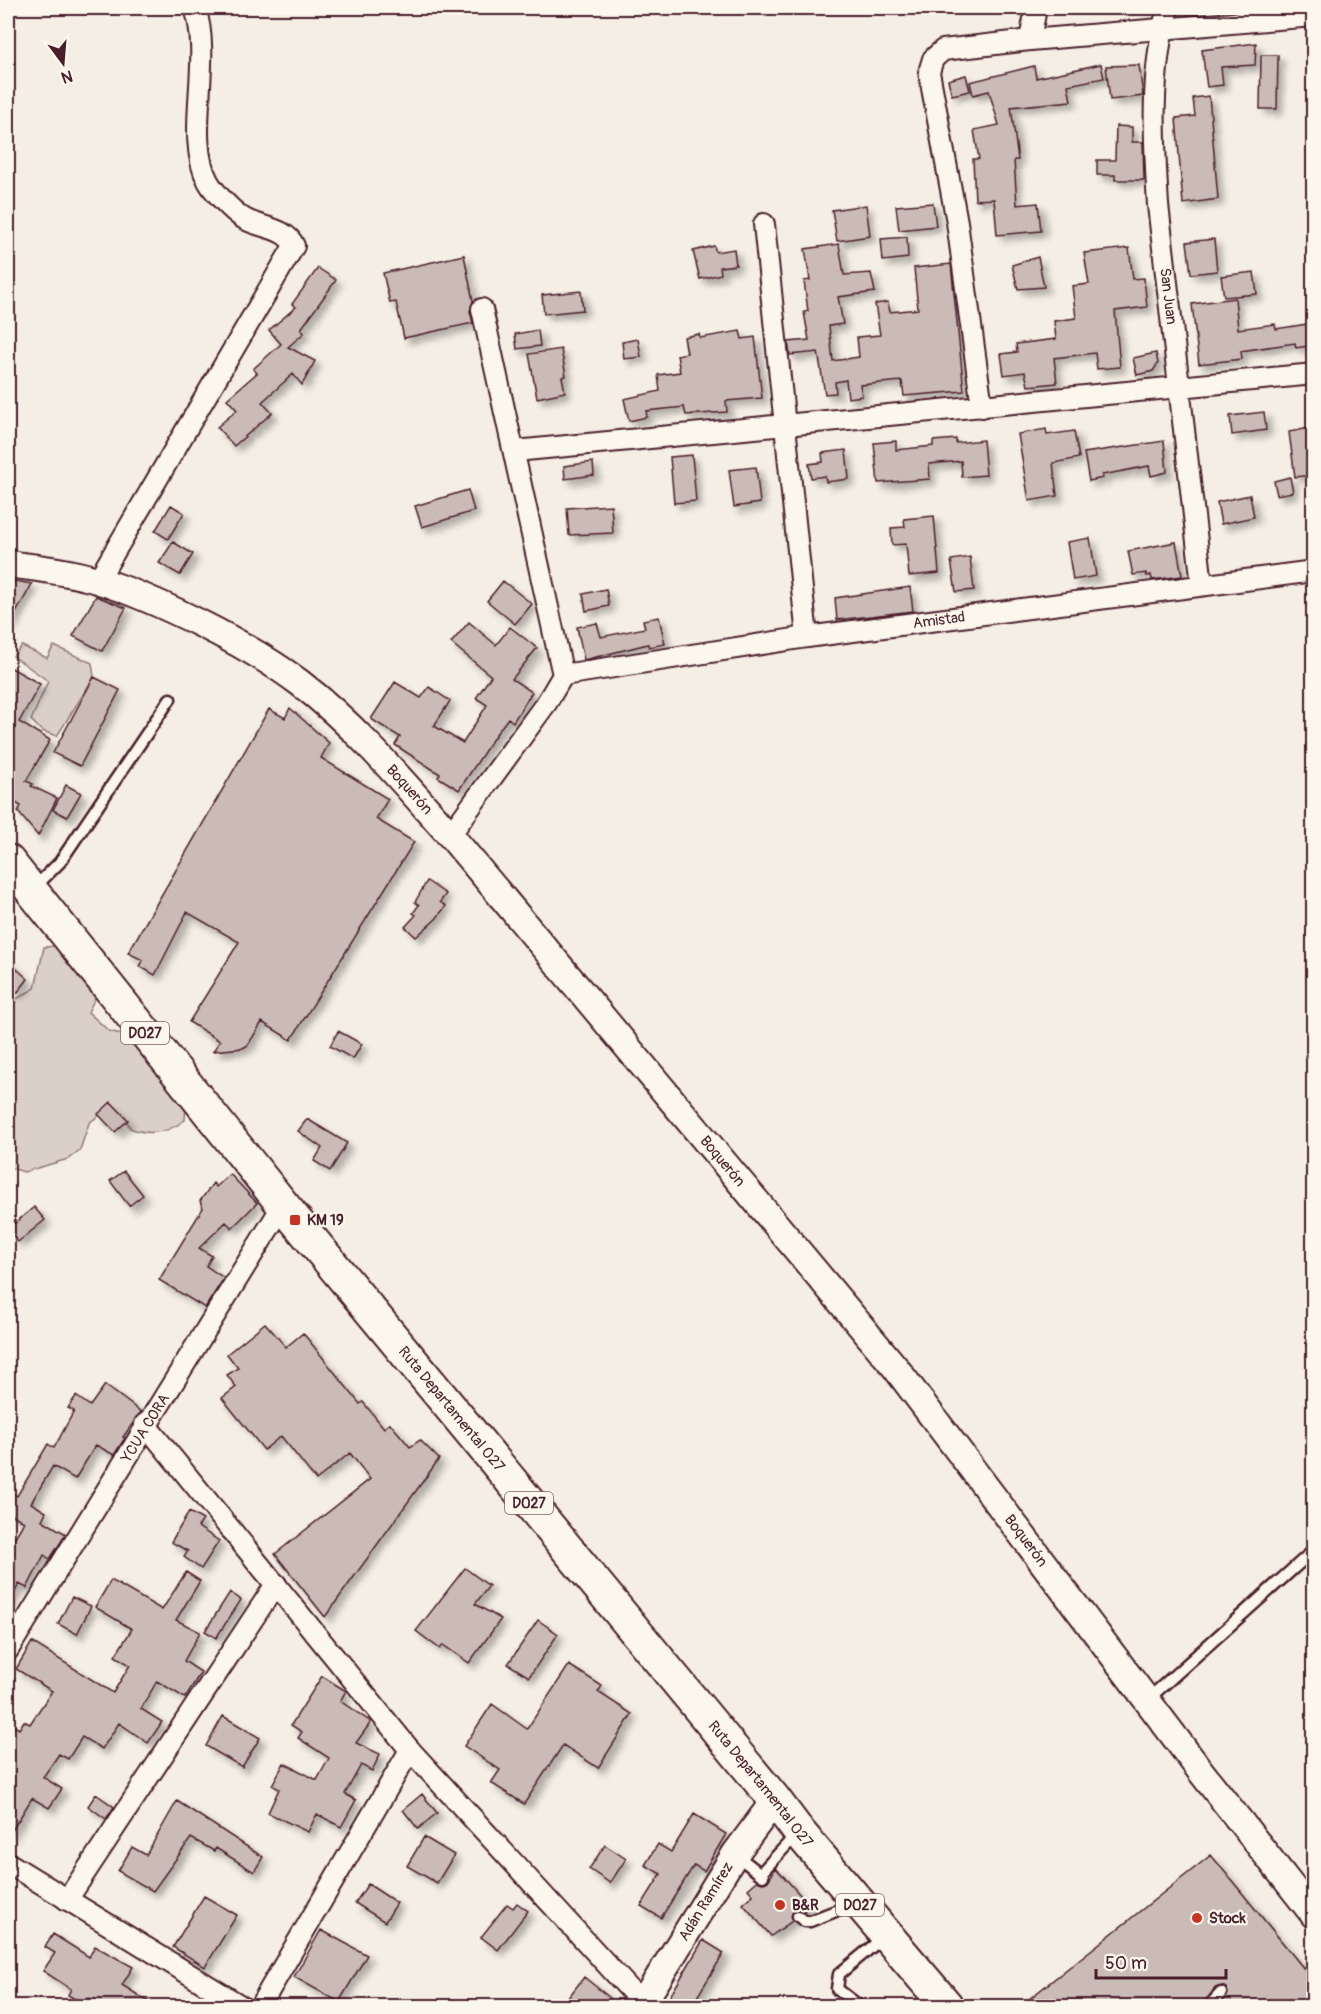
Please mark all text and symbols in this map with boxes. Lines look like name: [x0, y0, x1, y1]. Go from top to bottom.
north arrow: [33, 33, 93, 93]
text: N: [59, 65, 75, 88]
street label: San Juan: [1156, 267, 1181, 325]
street label: Amistad: [912, 607, 966, 633]
street label: Boquerón: [382, 761, 437, 818]
road number: D027: [121, 1022, 169, 1044]
street label: Boquerón: [696, 1132, 749, 1190]
place label: KM 19: [307, 1211, 344, 1230]
marker: KM 19: [288, 1213, 302, 1227]
street label: Ruta Departamental 027: [394, 1342, 509, 1476]
street label: YCUA CORA: [116, 1390, 174, 1467]
road number: D027: [505, 1492, 553, 1514]
street label: Boquerón: [1000, 1511, 1052, 1570]
street label: Ruta Departamental 027: [704, 1717, 817, 1851]
street label: Adán Ramírez: [674, 1858, 737, 1944]
road number: D027: [836, 1894, 884, 1916]
place label: B&R: [792, 1896, 819, 1915]
marker: B&R: [773, 1898, 787, 1912]
place label: Stock: [1209, 1909, 1246, 1928]
marker: Stock: [1190, 1911, 1204, 1925]
scale bar: [1096, 1942, 1226, 1980]
text: 50 m: [1105, 1952, 1147, 1975]

